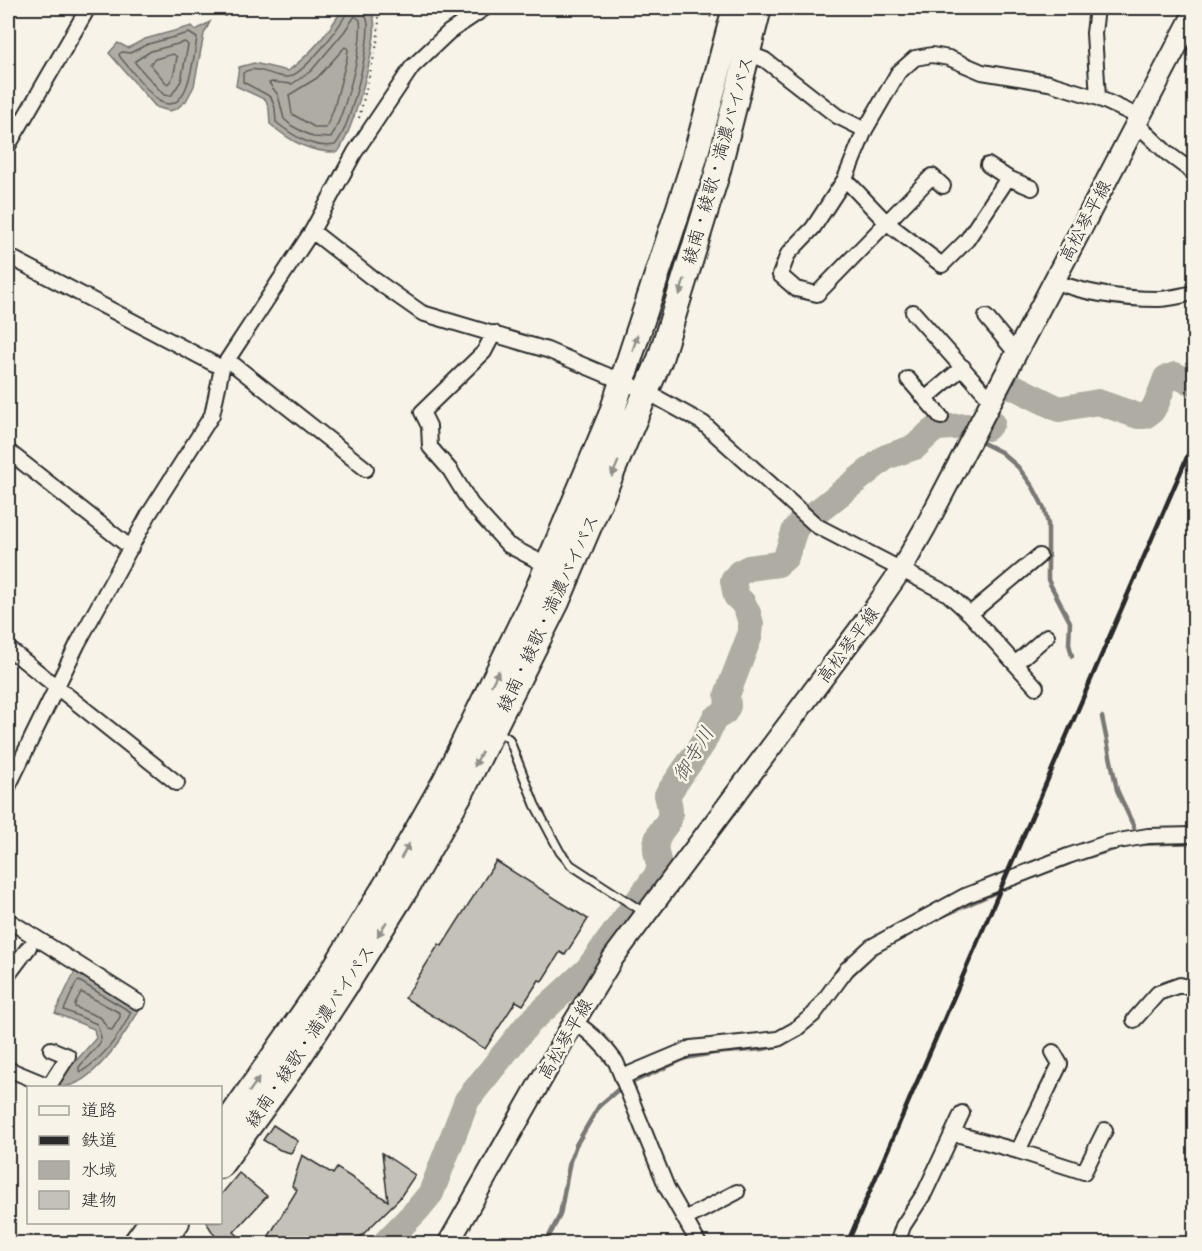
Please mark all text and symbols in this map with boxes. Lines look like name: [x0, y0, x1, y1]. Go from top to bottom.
street label: 綾南・綾歌・満濃バイパス: [676, 53, 763, 268]
street label: 高松琴平線: [1052, 175, 1120, 268]
one-way arrow: [677, 278, 686, 296]
one-way arrow: [631, 334, 640, 352]
one-way arrow: [610, 461, 620, 479]
street label: 綾南・綾歌・満濃バイパス: [491, 510, 608, 717]
street label: 高松琴平線: [811, 601, 888, 691]
one-way arrow: [490, 669, 499, 686]
water label: 御寺川: [666, 721, 724, 789]
one-way arrow: [473, 751, 483, 768]
one-way arrow: [400, 842, 410, 859]
one-way arrow: [376, 921, 387, 937]
street label: 綾南・綾歌・満濃バイパス: [239, 939, 384, 1134]
street label: 高松琴平線: [531, 994, 601, 1086]
one-way arrow: [248, 1078, 260, 1094]
legend: [27, 1086, 222, 1224]
text: 道路: [81, 1097, 117, 1126]
text: 鉄道: [81, 1127, 117, 1156]
text: 水域: [81, 1157, 117, 1186]
text: 建物: [81, 1187, 117, 1216]

